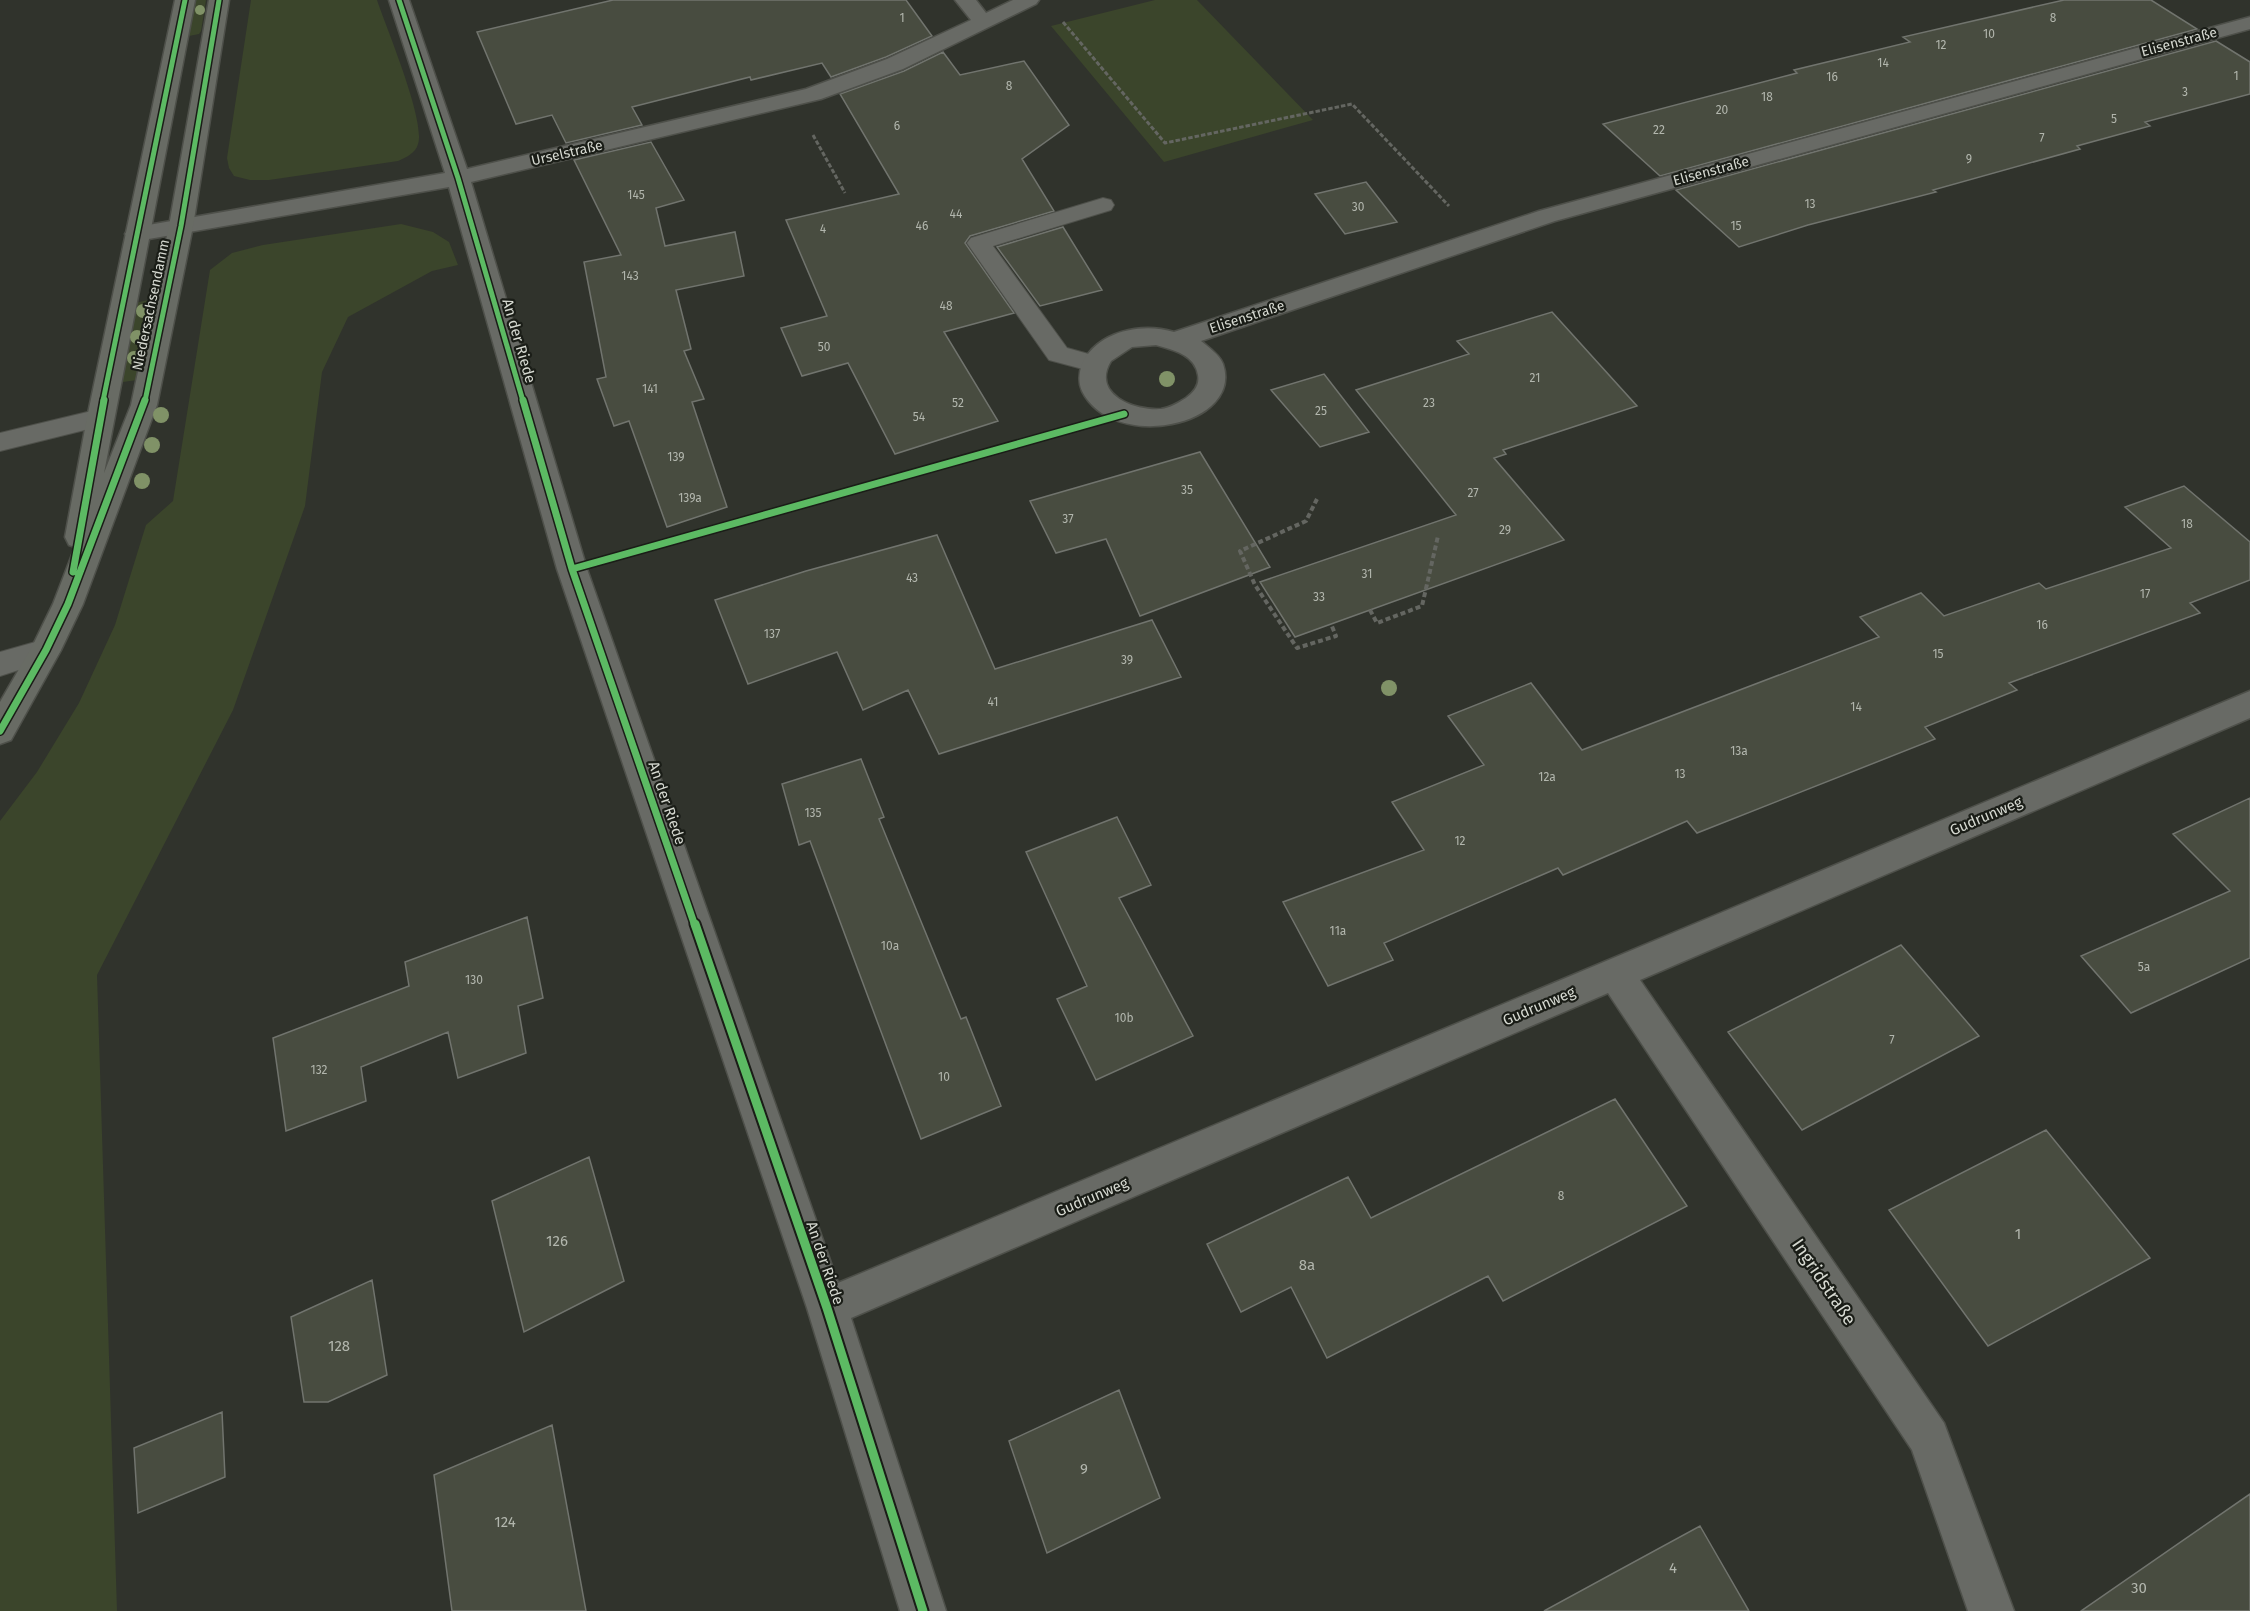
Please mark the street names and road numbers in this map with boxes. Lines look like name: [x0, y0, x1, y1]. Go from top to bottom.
street label: Elisenstraße: [2139, 24, 2219, 60]
street label: Urselstraße: [530, 137, 604, 169]
street label: Elisenstraße: [1671, 153, 1751, 189]
street label: Niedersachsendamm: [129, 238, 173, 372]
street label: An der Riede: [498, 297, 540, 385]
street label: Elisenstraße: [1207, 297, 1287, 337]
street label: An der Riede: [644, 759, 690, 847]
street label: Gudrunweg: [1947, 793, 2025, 839]
street label: Gudrunweg: [1500, 983, 1578, 1029]
street label: Gudrunweg: [1053, 1174, 1131, 1220]
street label: An der Riede: [802, 1219, 848, 1307]
street label: Ingridstraße: [1787, 1235, 1861, 1329]

